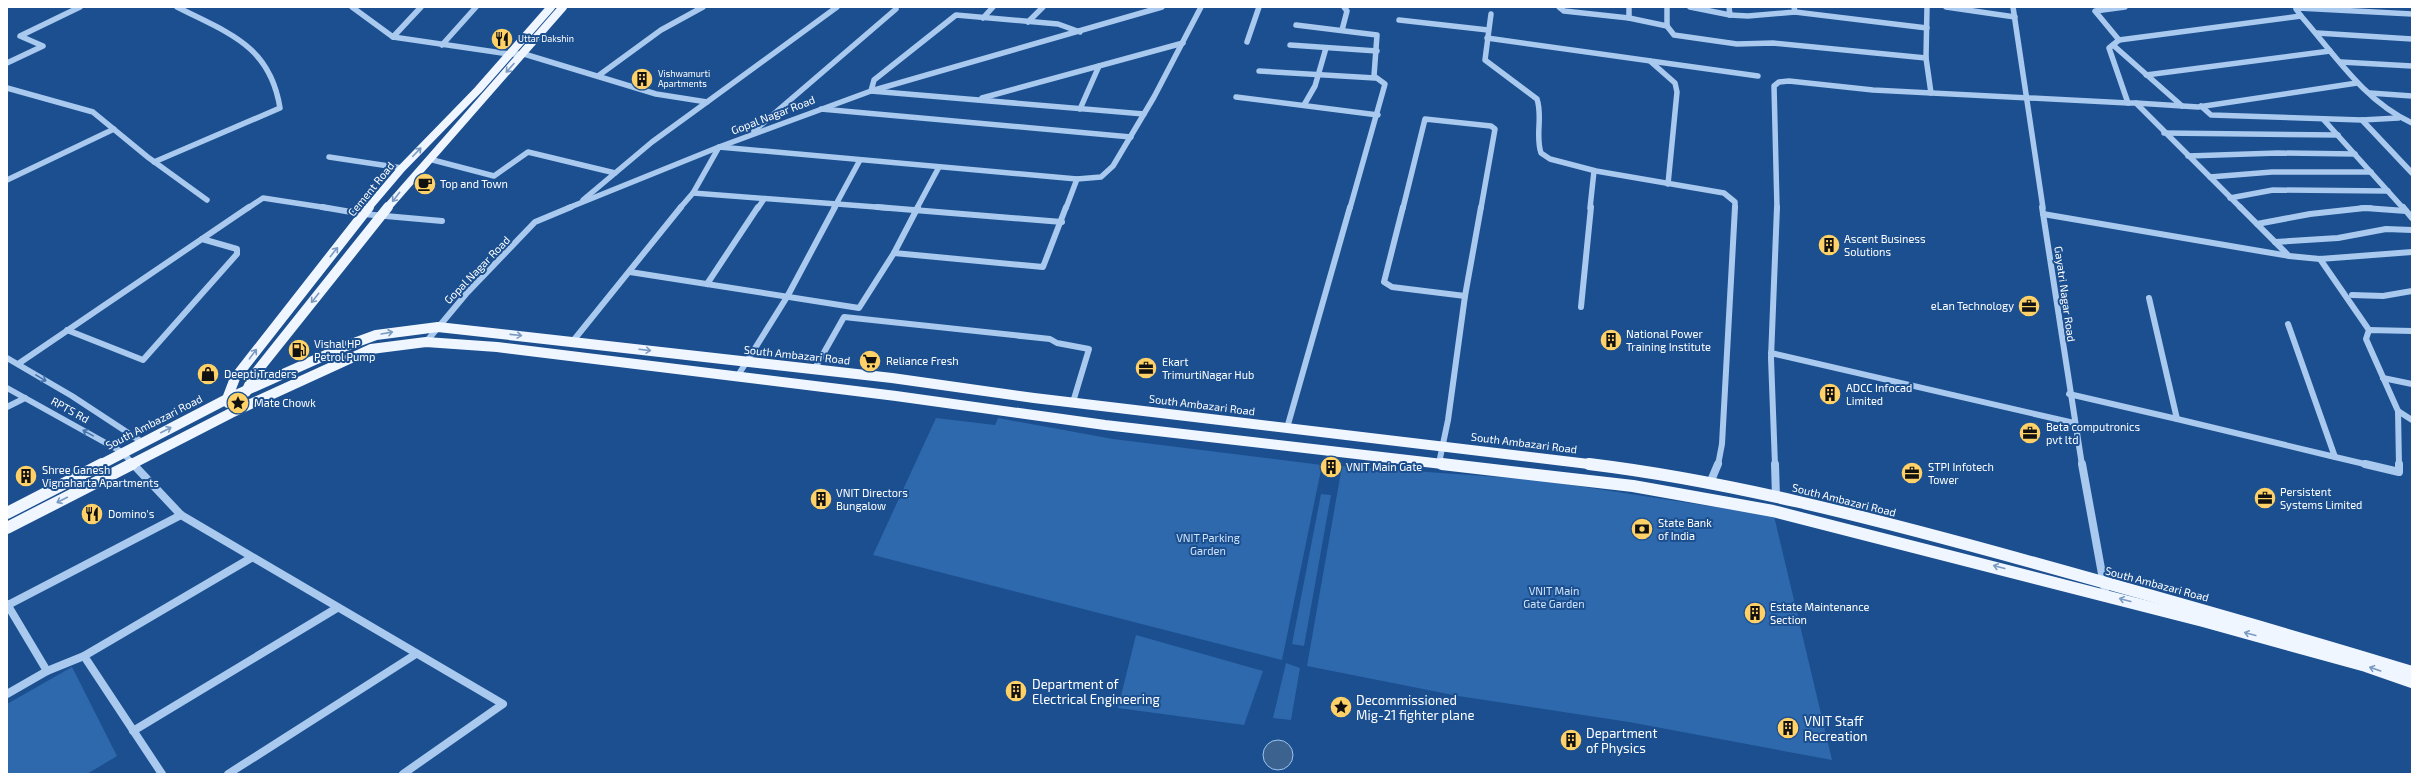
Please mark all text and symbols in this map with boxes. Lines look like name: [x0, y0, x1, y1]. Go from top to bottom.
restaurant icon: Uttar Dakshin: [489, 26, 515, 52]
place label: Uttar Dakshin: [518, 33, 574, 44]
one-way arrow: [506, 63, 515, 73]
building icon: Vishwamurti Apartments: [629, 66, 655, 92]
place label: Vishwamurti Apartments: [658, 68, 710, 89]
street label: Gopal Nagar Road: [729, 93, 817, 137]
one-way arrow: [412, 148, 421, 158]
street label: Cement Road: [345, 159, 396, 218]
cafe icon: Top and Town: [412, 171, 438, 197]
place label: Top and Town: [440, 177, 508, 190]
one-way arrow: [392, 191, 400, 202]
building icon: Ascent Business Solutions: [1816, 232, 1842, 258]
place label: Ascent Business Solutions: [1844, 232, 1926, 258]
street label: Gopal Nagar Road: [441, 233, 512, 306]
street label: Gayatri Nagar Road: [2052, 245, 2079, 343]
one-way arrow: [330, 247, 339, 258]
one-way arrow: [311, 293, 319, 304]
office icon: eLan Technology: [2016, 293, 2042, 319]
place label: eLan Technology: [1931, 299, 2014, 312]
building icon: National Power Training Institute: [1598, 327, 1624, 353]
place label: National Power Training Institute: [1626, 327, 1711, 353]
one-way arrow: [380, 329, 393, 337]
one-way arrow: [509, 331, 522, 338]
fuel station icon: Vishal HP Petrol Pump: [286, 337, 312, 363]
place label: Vishal HP Petrol Pump: [314, 337, 375, 363]
street label: South Ambazari Road: [743, 342, 851, 367]
one-way arrow: [638, 346, 651, 354]
one-way arrow: [249, 348, 257, 359]
supermarket icon: Reliance Fresh: [857, 348, 883, 374]
place label: Reliance Fresh: [886, 354, 959, 367]
office icon: Ekart TrimurtiNagar Hub: [1133, 355, 1159, 381]
place label: Ekart TrimurtiNagar Hub: [1162, 355, 1254, 381]
shop icon: Deepti Traders: [195, 361, 221, 387]
place label: Deepti Traders: [224, 367, 297, 380]
one-way arrow: [35, 374, 47, 382]
building icon: ADCC Infocad Limited: [1817, 381, 1843, 407]
place label: ADCC Infocad Limited: [1846, 381, 1912, 407]
place icon: Mate Chowk: [225, 390, 251, 416]
street label: South Ambazari Road: [103, 392, 204, 452]
street label: South Ambazari Road: [1148, 392, 1256, 417]
street label: RPTS Rd: [49, 394, 92, 425]
place label: Mate Chowk: [254, 396, 316, 409]
office icon: Beta computronics pvt ltd: [2017, 420, 2043, 446]
place label: Beta computronics pvt ltd: [2046, 420, 2140, 446]
one-way arrow: [159, 426, 171, 433]
one-way arrow: [82, 429, 94, 436]
street label: South Ambazari Road: [1470, 430, 1578, 455]
building icon: VNIT Main Gate: [1318, 454, 1344, 480]
place label: VNIT Main Gate: [1346, 460, 1422, 473]
office icon: STPI Infotech Tower: [1899, 460, 1925, 486]
place label: STPI Infotech Tower: [1928, 460, 1994, 486]
building icon: Shree Ganesh Vignaharta Apartments: [13, 463, 39, 489]
place label: Shree Ganesh Vignaharta Apartments: [42, 463, 159, 489]
street label: South Ambazari Road: [1791, 480, 1898, 519]
office icon: Persistent Systems Limited: [2252, 485, 2278, 511]
place label: Persistent Systems Limited: [2280, 485, 2362, 511]
building icon: VNIT Directors Bungalow: [808, 486, 834, 512]
place label: VNIT Directors Bungalow: [836, 486, 908, 512]
one-way arrow: [56, 497, 68, 504]
restaurant icon: Domino's: [79, 501, 105, 527]
place label: Domino's: [108, 507, 155, 520]
bank icon: State Bank of India: [1629, 516, 1655, 542]
place label: State Bank of India: [1658, 516, 1712, 542]
park label: VNIT Parking Garden: [1176, 531, 1240, 557]
one-way arrow: [1993, 563, 2006, 571]
street label: South Ambazari Road: [2104, 563, 2210, 604]
park label: VNIT Main Gate Garden: [1523, 584, 1585, 610]
one-way arrow: [2118, 596, 2131, 604]
building icon: Estate Maintenance Section: [1742, 600, 1768, 626]
place label: Estate Maintenance Section: [1770, 600, 1870, 626]
one-way arrow: [2244, 630, 2257, 637]
one-way arrow: [2369, 665, 2382, 672]
place label: Department of Electrical Engineering: [1032, 676, 1160, 707]
building icon: Department of Electrical Engineering: [1003, 678, 1029, 704]
place label: Decommissioned Mig-21 fighter plane: [1356, 692, 1474, 723]
place icon: Decommissioned Mig-21 fighter plane: [1328, 694, 1354, 720]
place label: VNIT Staff Recreation: [1804, 713, 1868, 744]
building icon: VNIT Staff Recreation: [1775, 715, 1801, 741]
place label: Department of Physics: [1586, 725, 1657, 756]
building icon: Department of Physics: [1558, 727, 1584, 753]

